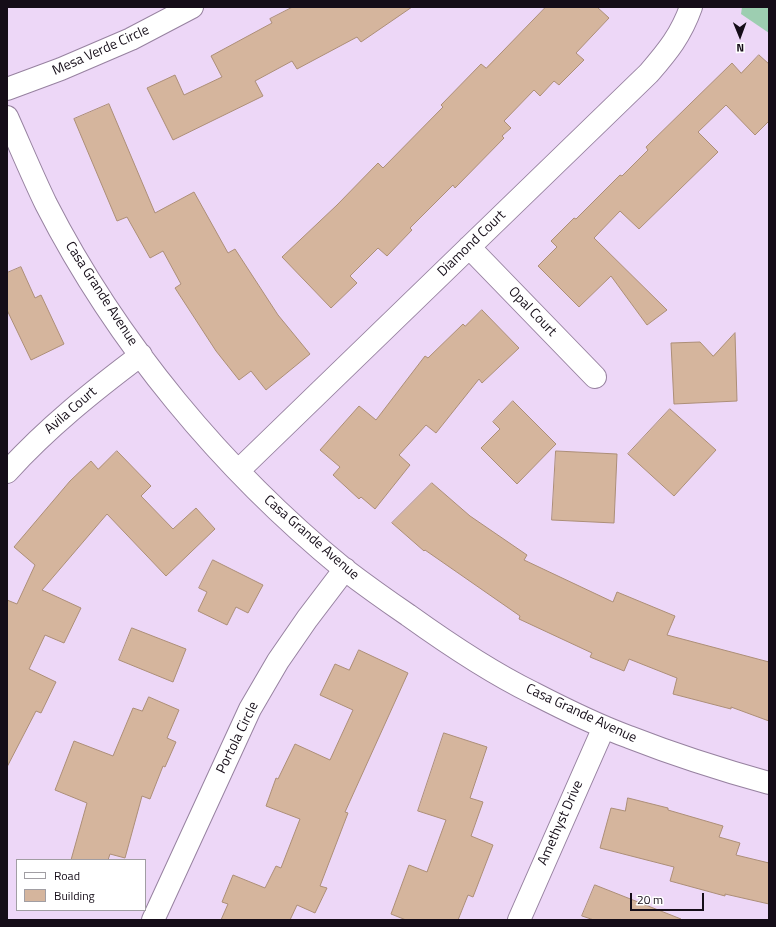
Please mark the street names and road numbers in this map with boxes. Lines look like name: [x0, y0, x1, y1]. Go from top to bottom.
street label: Mesa Verde Circle: [50, 22, 152, 80]
street label: Diamond Court: [434, 207, 510, 281]
street label: Casa Grande Avenue: [61, 239, 141, 349]
street label: Opal Court: [504, 284, 560, 340]
street label: Avila Court: [42, 384, 100, 438]
street label: Casa Grande Avenue: [260, 492, 362, 584]
street label: Casa Grande Avenue: [523, 681, 639, 747]
street label: Portola Circle: [213, 699, 263, 777]
street label: Amethyst Drive: [535, 778, 587, 868]

